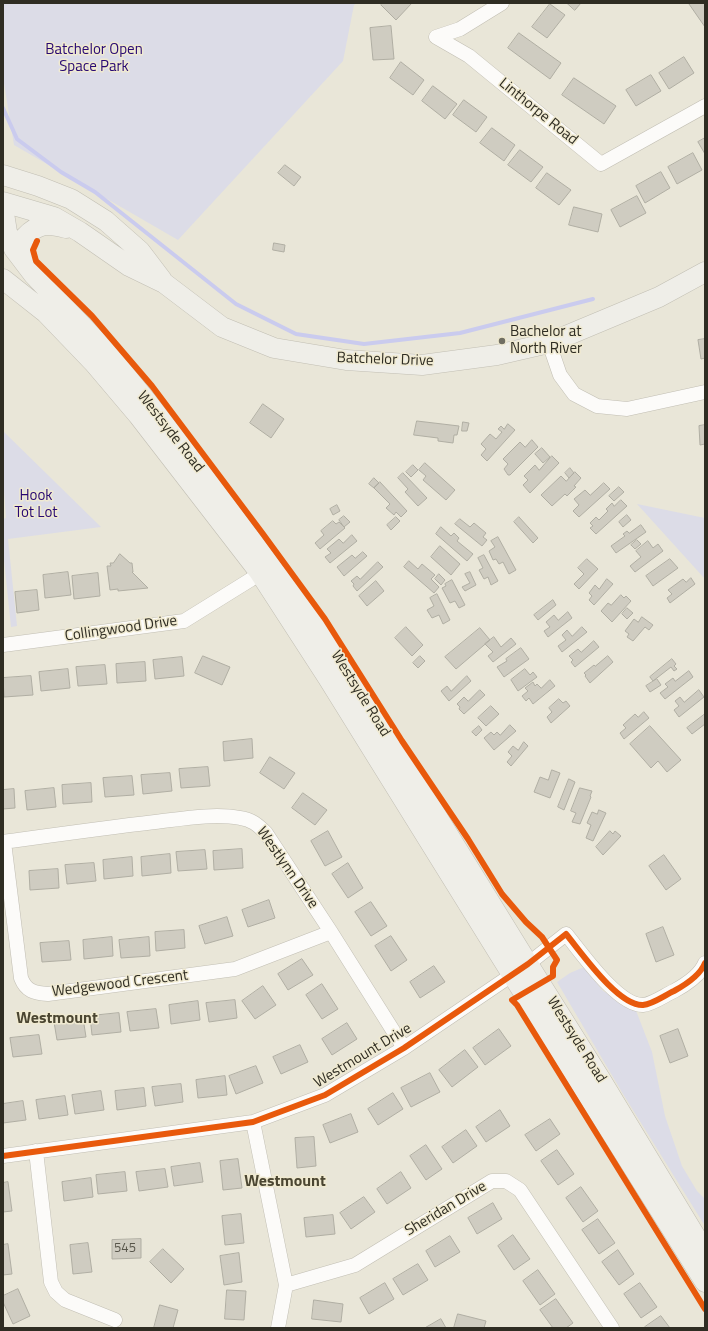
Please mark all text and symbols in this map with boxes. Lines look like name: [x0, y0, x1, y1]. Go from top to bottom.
park label: Batchelor Open Space Park: [45, 41, 143, 76]
street label: Linthorpe Road: [495, 75, 581, 149]
place label: Bachelor at North River: [510, 323, 582, 358]
marker: Bachelor at North River: [497, 336, 507, 346]
street label: Batchelor Drive: [336, 349, 434, 371]
street label: Westsyde Road: [133, 388, 207, 476]
park label: Hook Tot Lot: [14, 487, 58, 522]
street label: Collingwood Drive: [64, 612, 178, 646]
street label: Westsyde Road: [326, 648, 394, 740]
street label: Westlynn Drive: [252, 824, 322, 912]
street label: Wedgewood Crescent: [51, 967, 189, 1001]
street label: Westsyde Road: [542, 994, 610, 1086]
district label: Westmount: [16, 1009, 98, 1029]
street label: Westmount Drive: [311, 1020, 415, 1092]
district label: Westmount: [244, 1172, 326, 1192]
street label: Sheridan Drive: [402, 1178, 490, 1240]
house number: 545: [114, 1241, 136, 1257]

